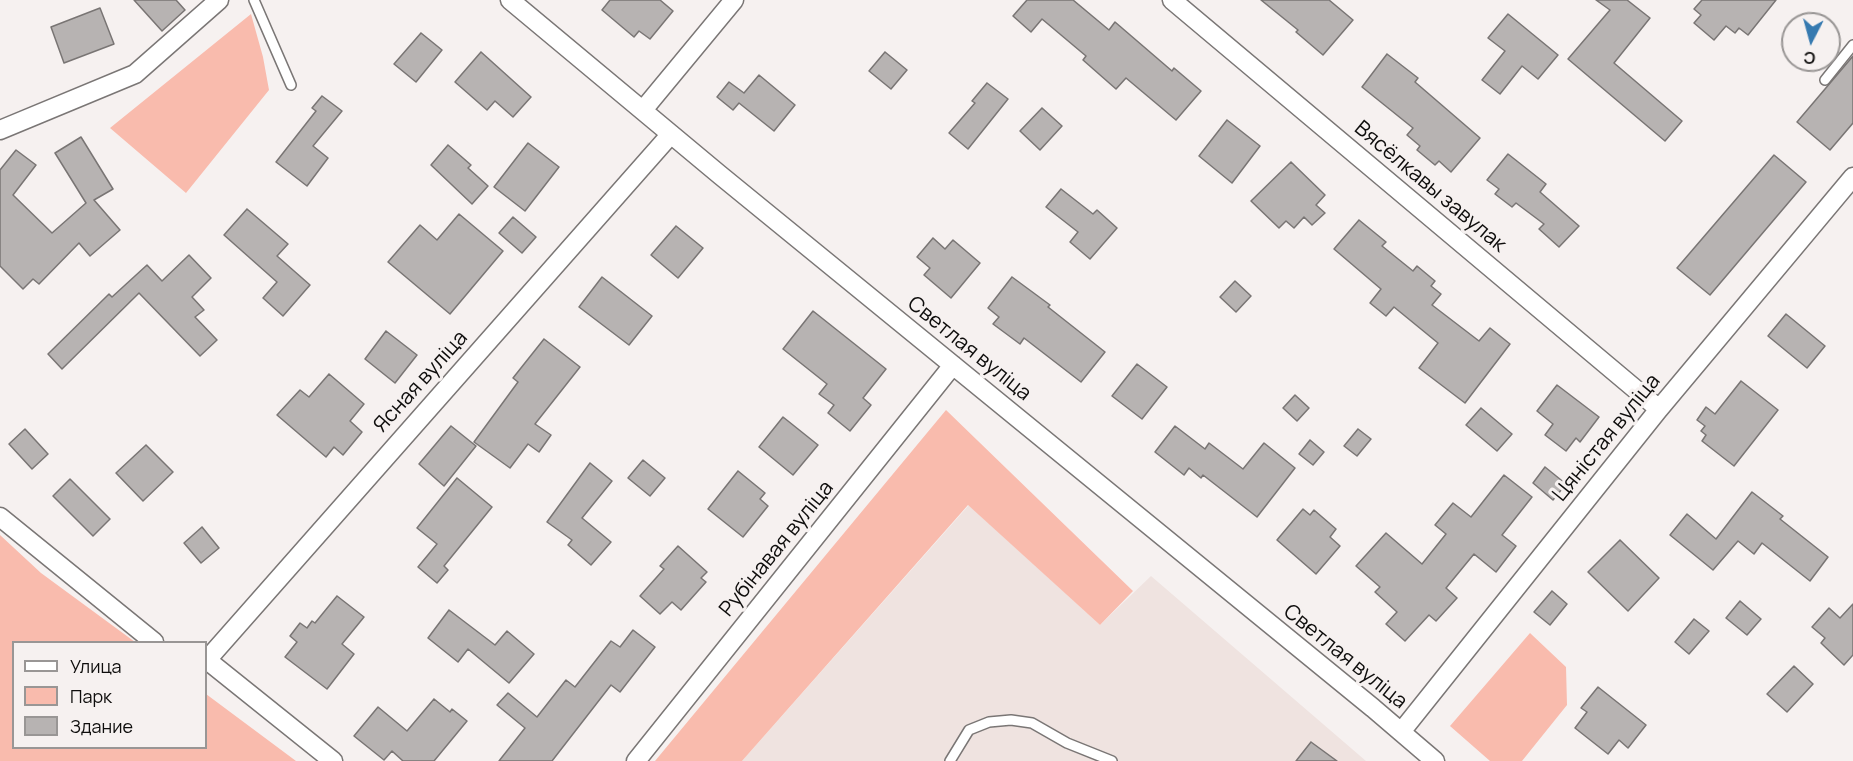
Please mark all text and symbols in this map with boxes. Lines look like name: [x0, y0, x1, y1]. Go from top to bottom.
north arrow: [1781, 12, 1841, 72]
text: С: [1802, 46, 1816, 69]
street label: Вясёлкавы завулак: [1349, 116, 1511, 258]
street label: Светлая вуліца: [902, 291, 1036, 407]
street label: Ясная вуліца: [369, 326, 473, 438]
street label: Цяністая вуліца: [1548, 369, 1666, 507]
street label: Рубінавая вуліца: [715, 476, 839, 622]
street label: Светлая вуліца: [1278, 599, 1412, 715]
legend: [12, 641, 207, 749]
text: Улица: [70, 654, 122, 678]
text: Парк: [70, 684, 112, 708]
text: Здание: [70, 714, 133, 738]

